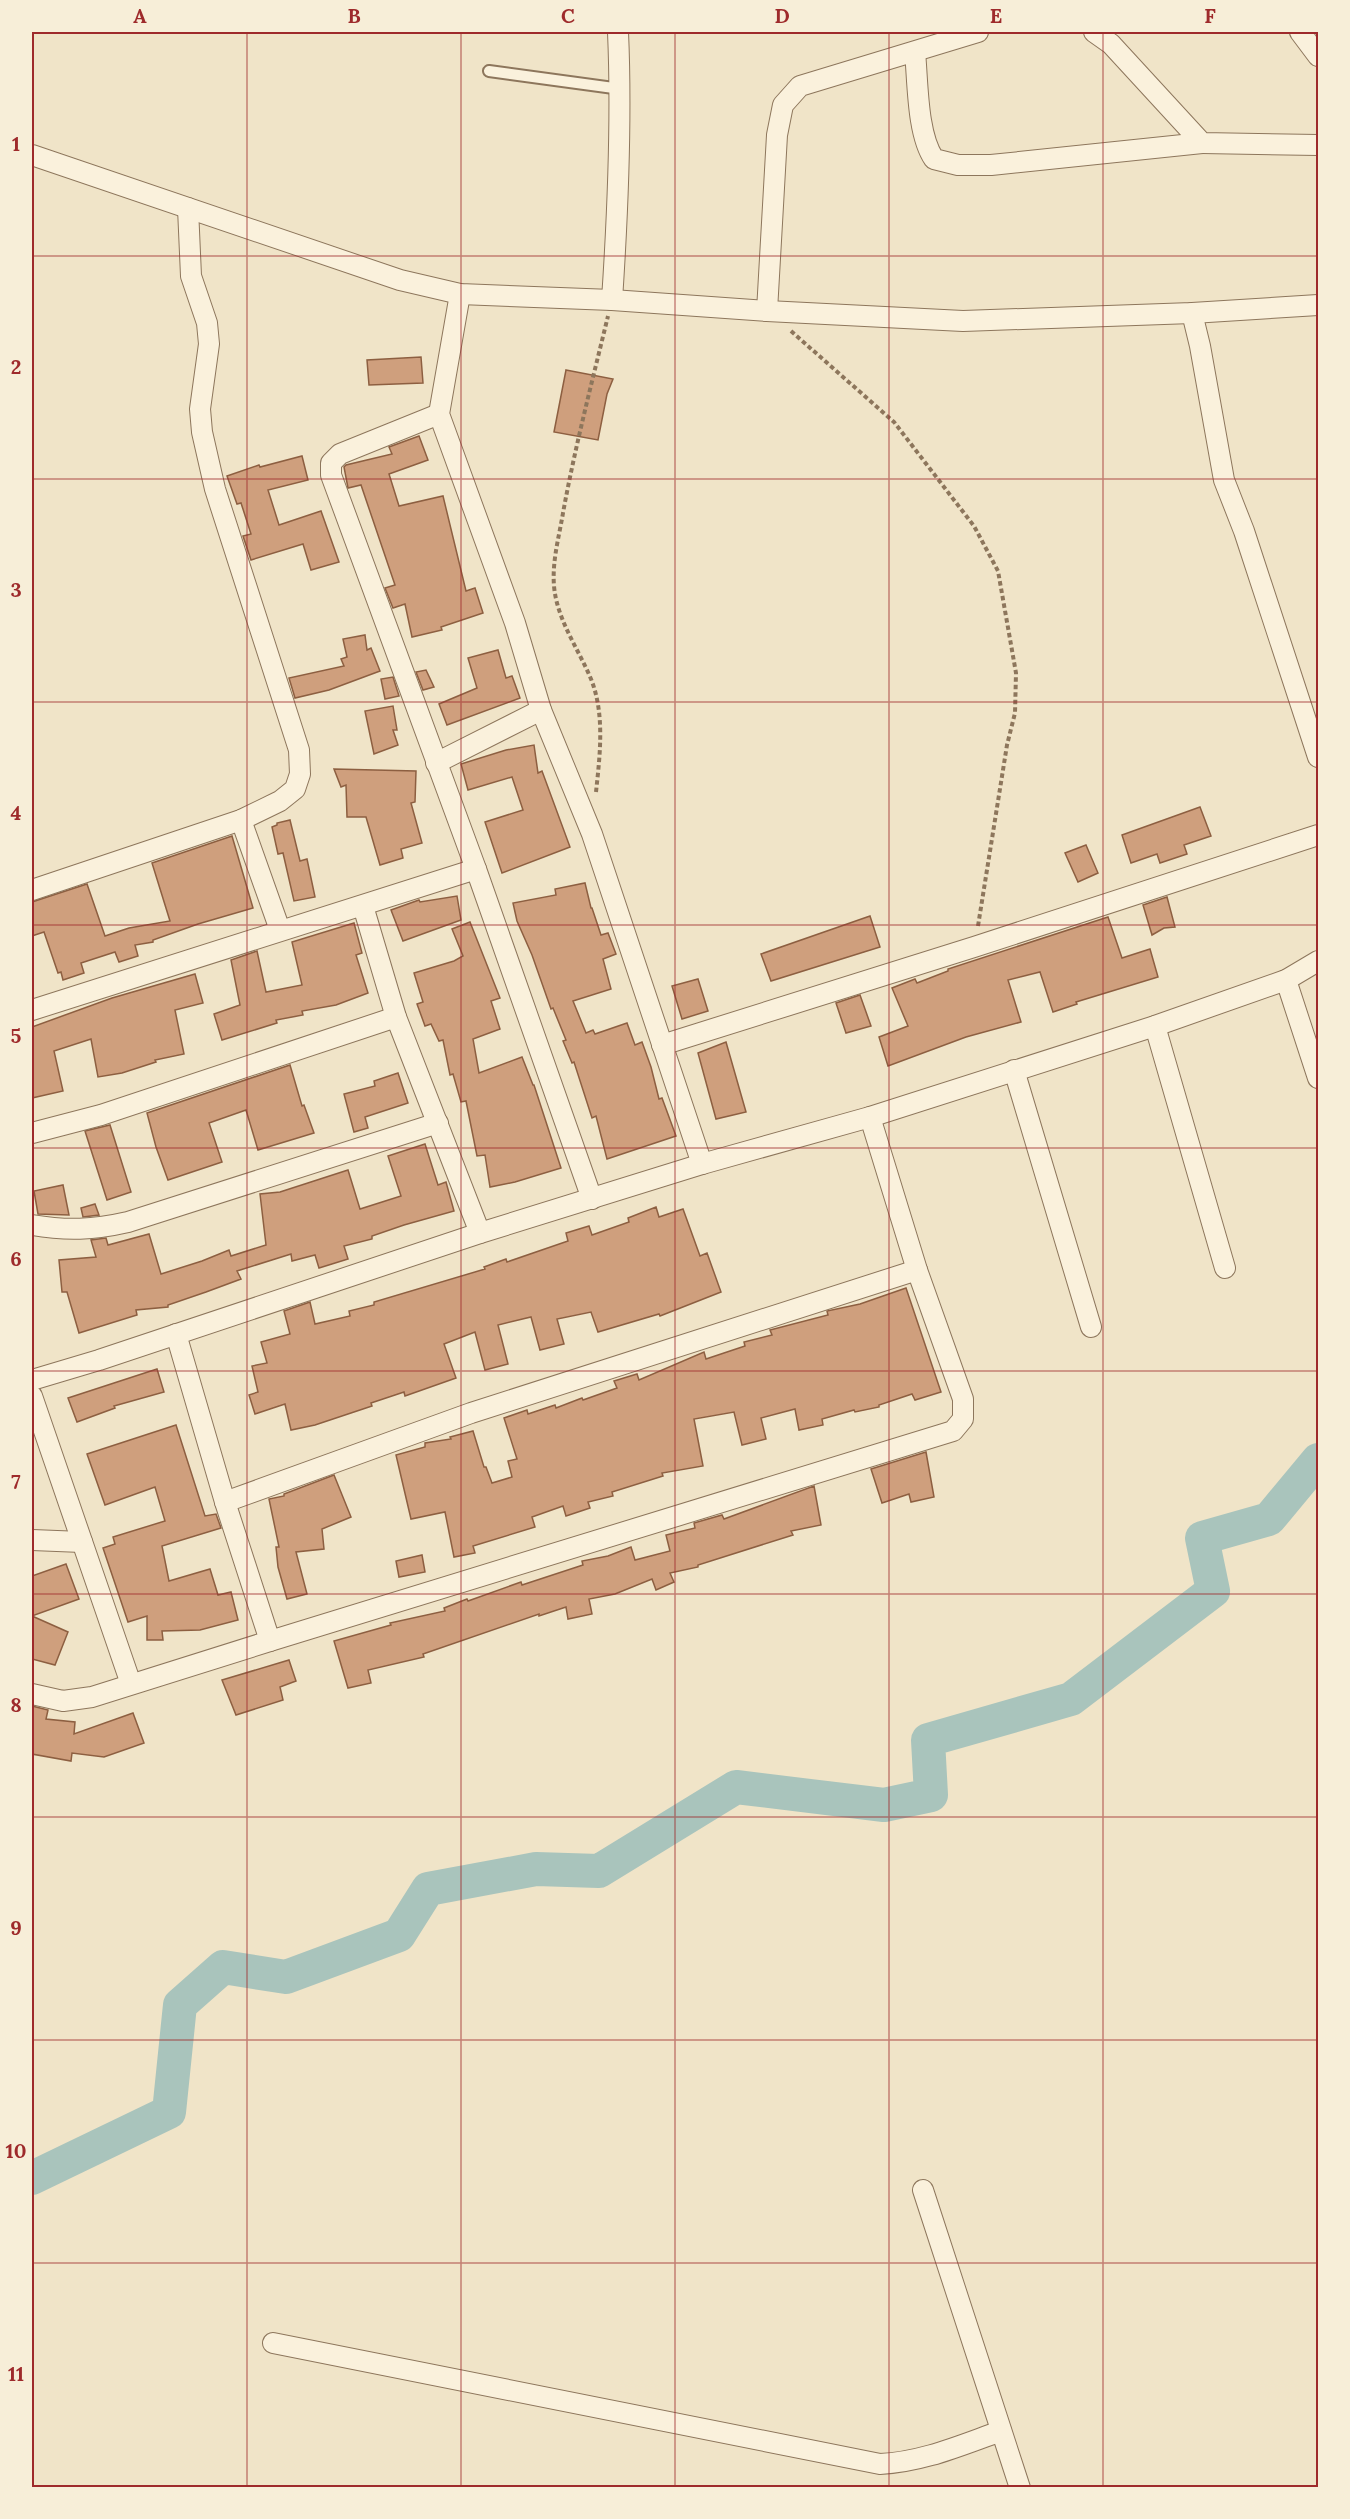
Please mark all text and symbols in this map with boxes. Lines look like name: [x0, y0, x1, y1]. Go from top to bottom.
text: A: [133, 3, 147, 28]
text: B: [347, 3, 361, 28]
text: C: [561, 3, 575, 28]
text: D: [774, 3, 790, 28]
text: E: [990, 3, 1002, 28]
text: F: [1204, 3, 1216, 28]
text: 1: [12, 131, 20, 156]
text: 2: [11, 354, 21, 379]
text: 3: [10, 577, 22, 602]
text: 4: [11, 800, 22, 825]
text: 5: [11, 1023, 22, 1048]
text: 6: [10, 1246, 22, 1271]
text: 7: [11, 1469, 21, 1494]
text: 8: [10, 1692, 22, 1717]
text: 9: [10, 1915, 22, 1940]
text: 10: [6, 2138, 26, 2163]
text: 11: [8, 2361, 24, 2386]

